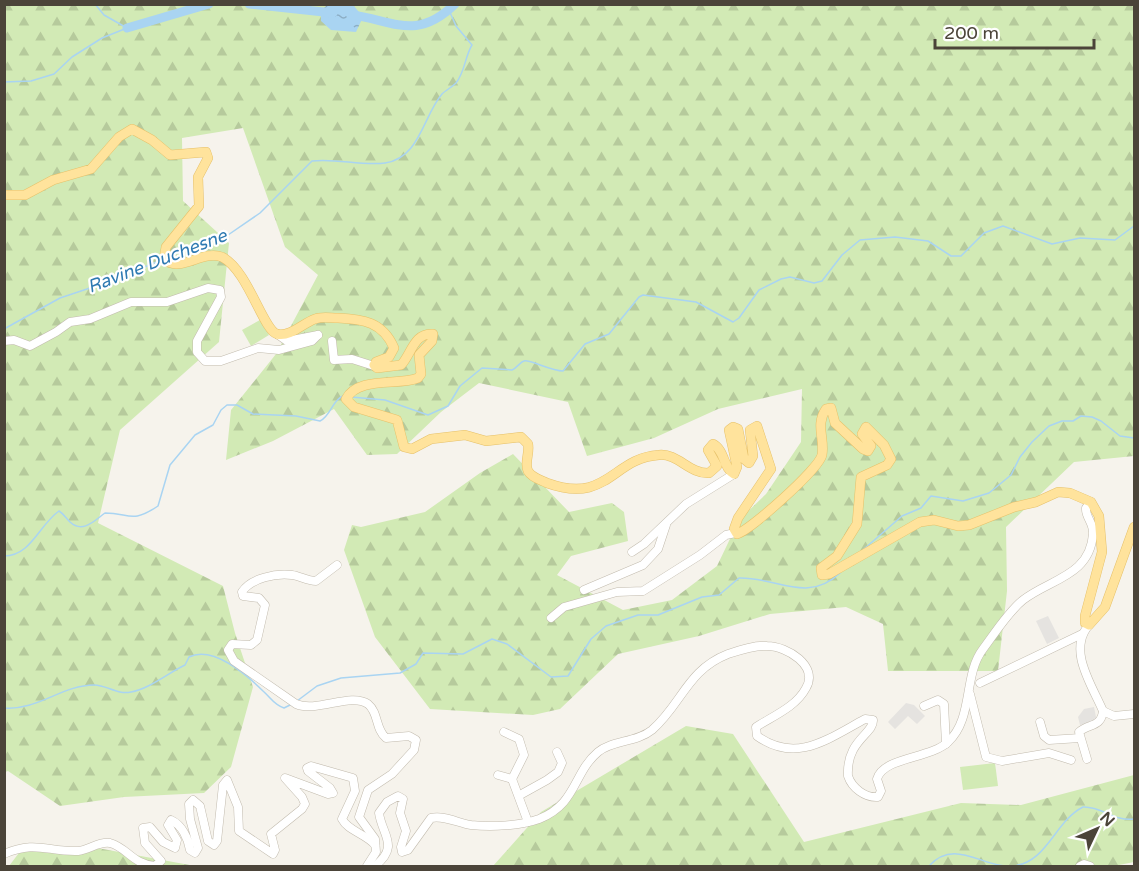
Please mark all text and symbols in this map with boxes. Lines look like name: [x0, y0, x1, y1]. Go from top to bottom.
scale bar: [935, 12, 1094, 50]
text: 200 m: [944, 22, 999, 44]
water label: Ravine Duchesne: [84, 224, 231, 298]
north arrow: [1067, 799, 1127, 859]
text: N: [1095, 808, 1119, 831]

